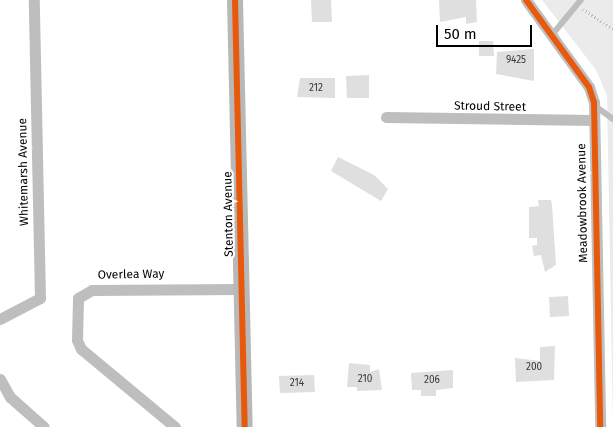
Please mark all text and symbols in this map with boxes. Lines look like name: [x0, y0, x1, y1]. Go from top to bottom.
scale bar: [438, 15, 534, 47]
text: 50 m: [444, 25, 477, 43]
house number: 9425: [506, 55, 526, 67]
house number: 212: [309, 83, 323, 95]
street label: Stroud Street: [454, 99, 526, 115]
street label: Whitemarsh Avenue: [16, 118, 32, 226]
street label: Meadowbrook Avenue: [575, 143, 591, 263]
street label: Stenton Avenue: [221, 171, 237, 257]
street label: Overlea Way: [98, 267, 164, 283]
house number: 200: [526, 362, 542, 374]
house number: 210: [358, 374, 372, 386]
house number: 206: [424, 375, 440, 387]
house number: 214: [290, 378, 304, 390]

